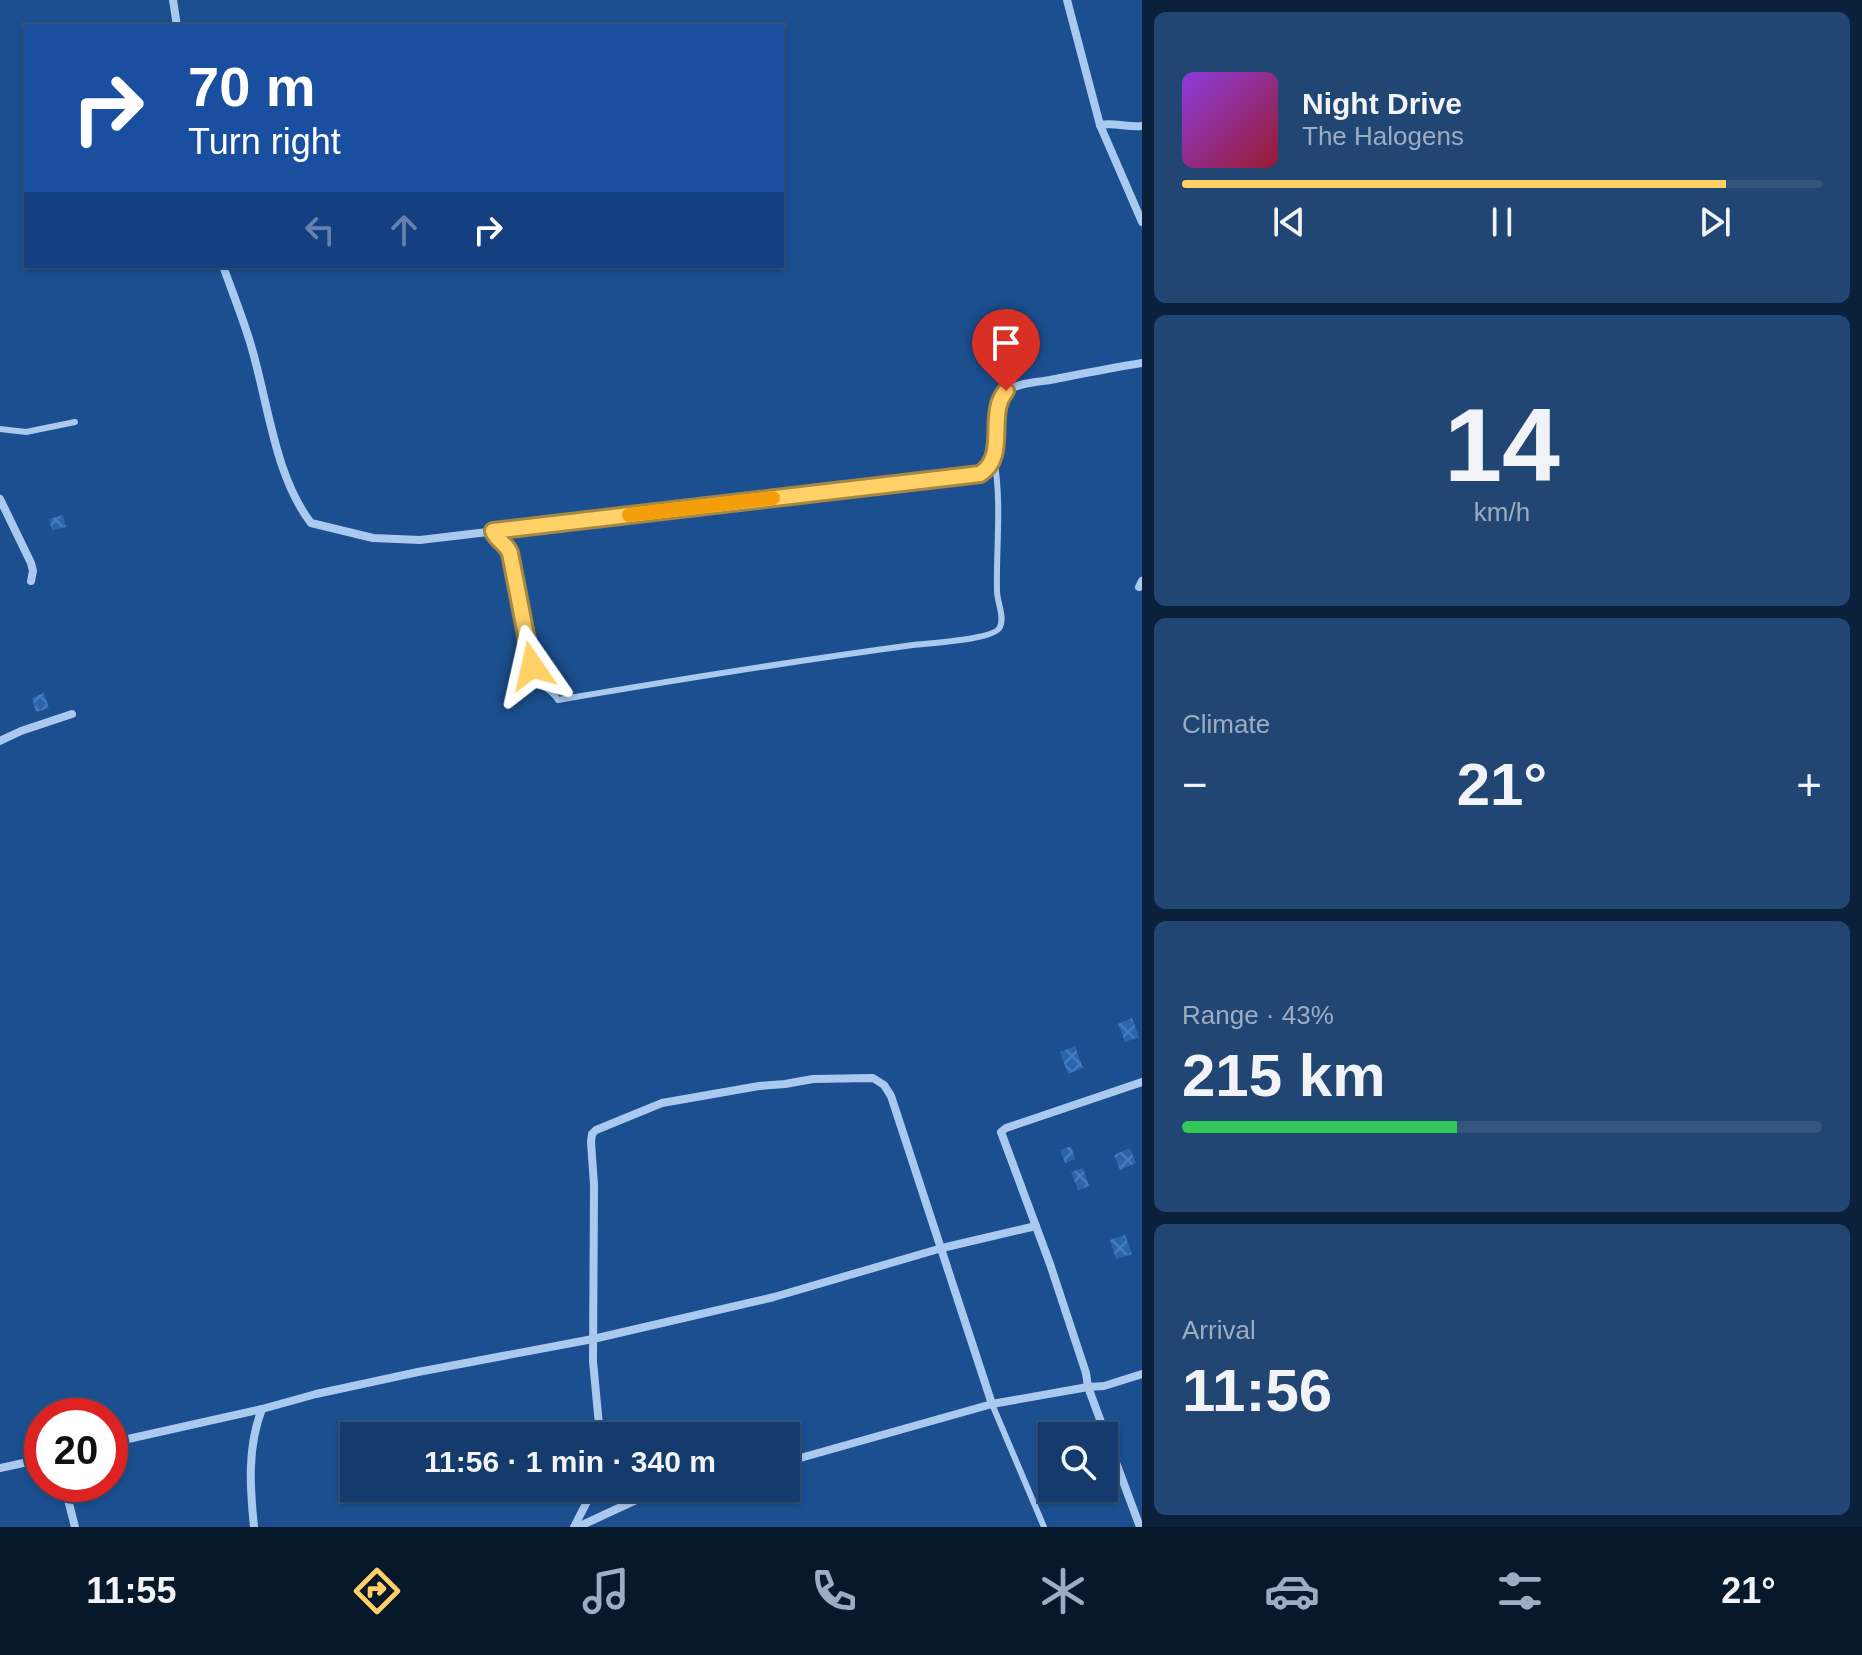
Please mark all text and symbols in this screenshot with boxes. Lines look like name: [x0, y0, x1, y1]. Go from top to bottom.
text: 70 m: [188, 55, 316, 118]
icon: right: [56, 56, 160, 160]
text: Night Drive: [1302, 87, 1462, 120]
text: Turn right: [188, 121, 341, 162]
text: The Halogens: [1302, 121, 1464, 151]
icon: previous: [1267, 200, 1311, 244]
icon: pause: [1480, 200, 1524, 244]
icon: next: [1693, 200, 1737, 244]
icon: left: [298, 208, 342, 252]
icon: ahead: [382, 208, 426, 252]
icon: right: [466, 208, 510, 252]
pin: [972, 309, 1040, 391]
icon: arrive: [984, 321, 1028, 365]
text: 14: [1444, 387, 1560, 503]
text: km/h: [1474, 497, 1530, 527]
position arrow: [490, 624, 574, 708]
text: Climate: [1182, 709, 1270, 739]
text: 21°: [1457, 751, 1547, 818]
text: −: [1182, 760, 1208, 809]
text: +: [1796, 760, 1822, 809]
text: Range · 43%: [1182, 1000, 1334, 1030]
text: 215 km: [1182, 1042, 1386, 1109]
text: Arrival: [1182, 1315, 1256, 1345]
text: 11:56: [1182, 1357, 1332, 1424]
speed limit sign: 20: [24, 1398, 128, 1502]
map controls: [1038, 1422, 1118, 1502]
button: search: [1038, 1422, 1118, 1502]
text: 11:56 · 1 min · 340 m: [424, 1445, 716, 1478]
icon: directions: [349, 1563, 405, 1619]
icon: music: [578, 1563, 634, 1619]
icon: phone: [806, 1563, 862, 1619]
icon: climate: [1035, 1563, 1091, 1619]
icon: car: [1264, 1563, 1320, 1619]
icon: filters: [1492, 1563, 1548, 1619]
text: 11:55: [86, 1570, 176, 1611]
text: 21°: [1721, 1570, 1776, 1611]

